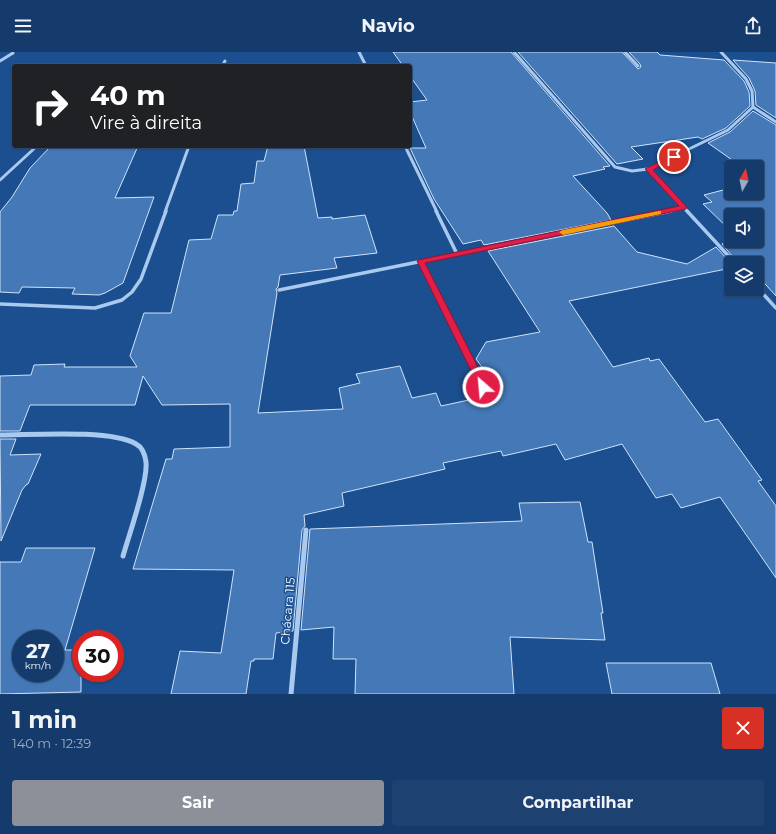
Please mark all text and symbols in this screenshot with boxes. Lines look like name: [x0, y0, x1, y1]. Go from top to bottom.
icon: menu: [12, 15, 34, 37]
text: Navio: [361, 15, 415, 37]
icon: share: [742, 15, 764, 37]
text: 40 m: [90, 78, 166, 112]
icon: right: [24, 80, 76, 132]
text: Vire à direita: [90, 112, 202, 134]
pin: [657, 140, 691, 174]
icon: arrive: [663, 146, 685, 168]
north arrow: [724, 160, 764, 200]
map controls: [724, 160, 764, 296]
button: sound: [724, 208, 764, 248]
button: layers: [724, 256, 764, 296]
position arrow: [462, 366, 504, 408]
street label: Chácara 115: [277, 576, 298, 645]
speed limit sign: 30: [72, 630, 124, 682]
text: 27: [26, 639, 50, 663]
text: km/h: [25, 659, 51, 672]
text: 1 min: [12, 705, 77, 734]
button: close: [722, 707, 764, 749]
text: 140 m · 12:39: [12, 735, 91, 751]
button: Sair: [12, 780, 384, 826]
button: Compartilhar: [392, 780, 764, 826]

